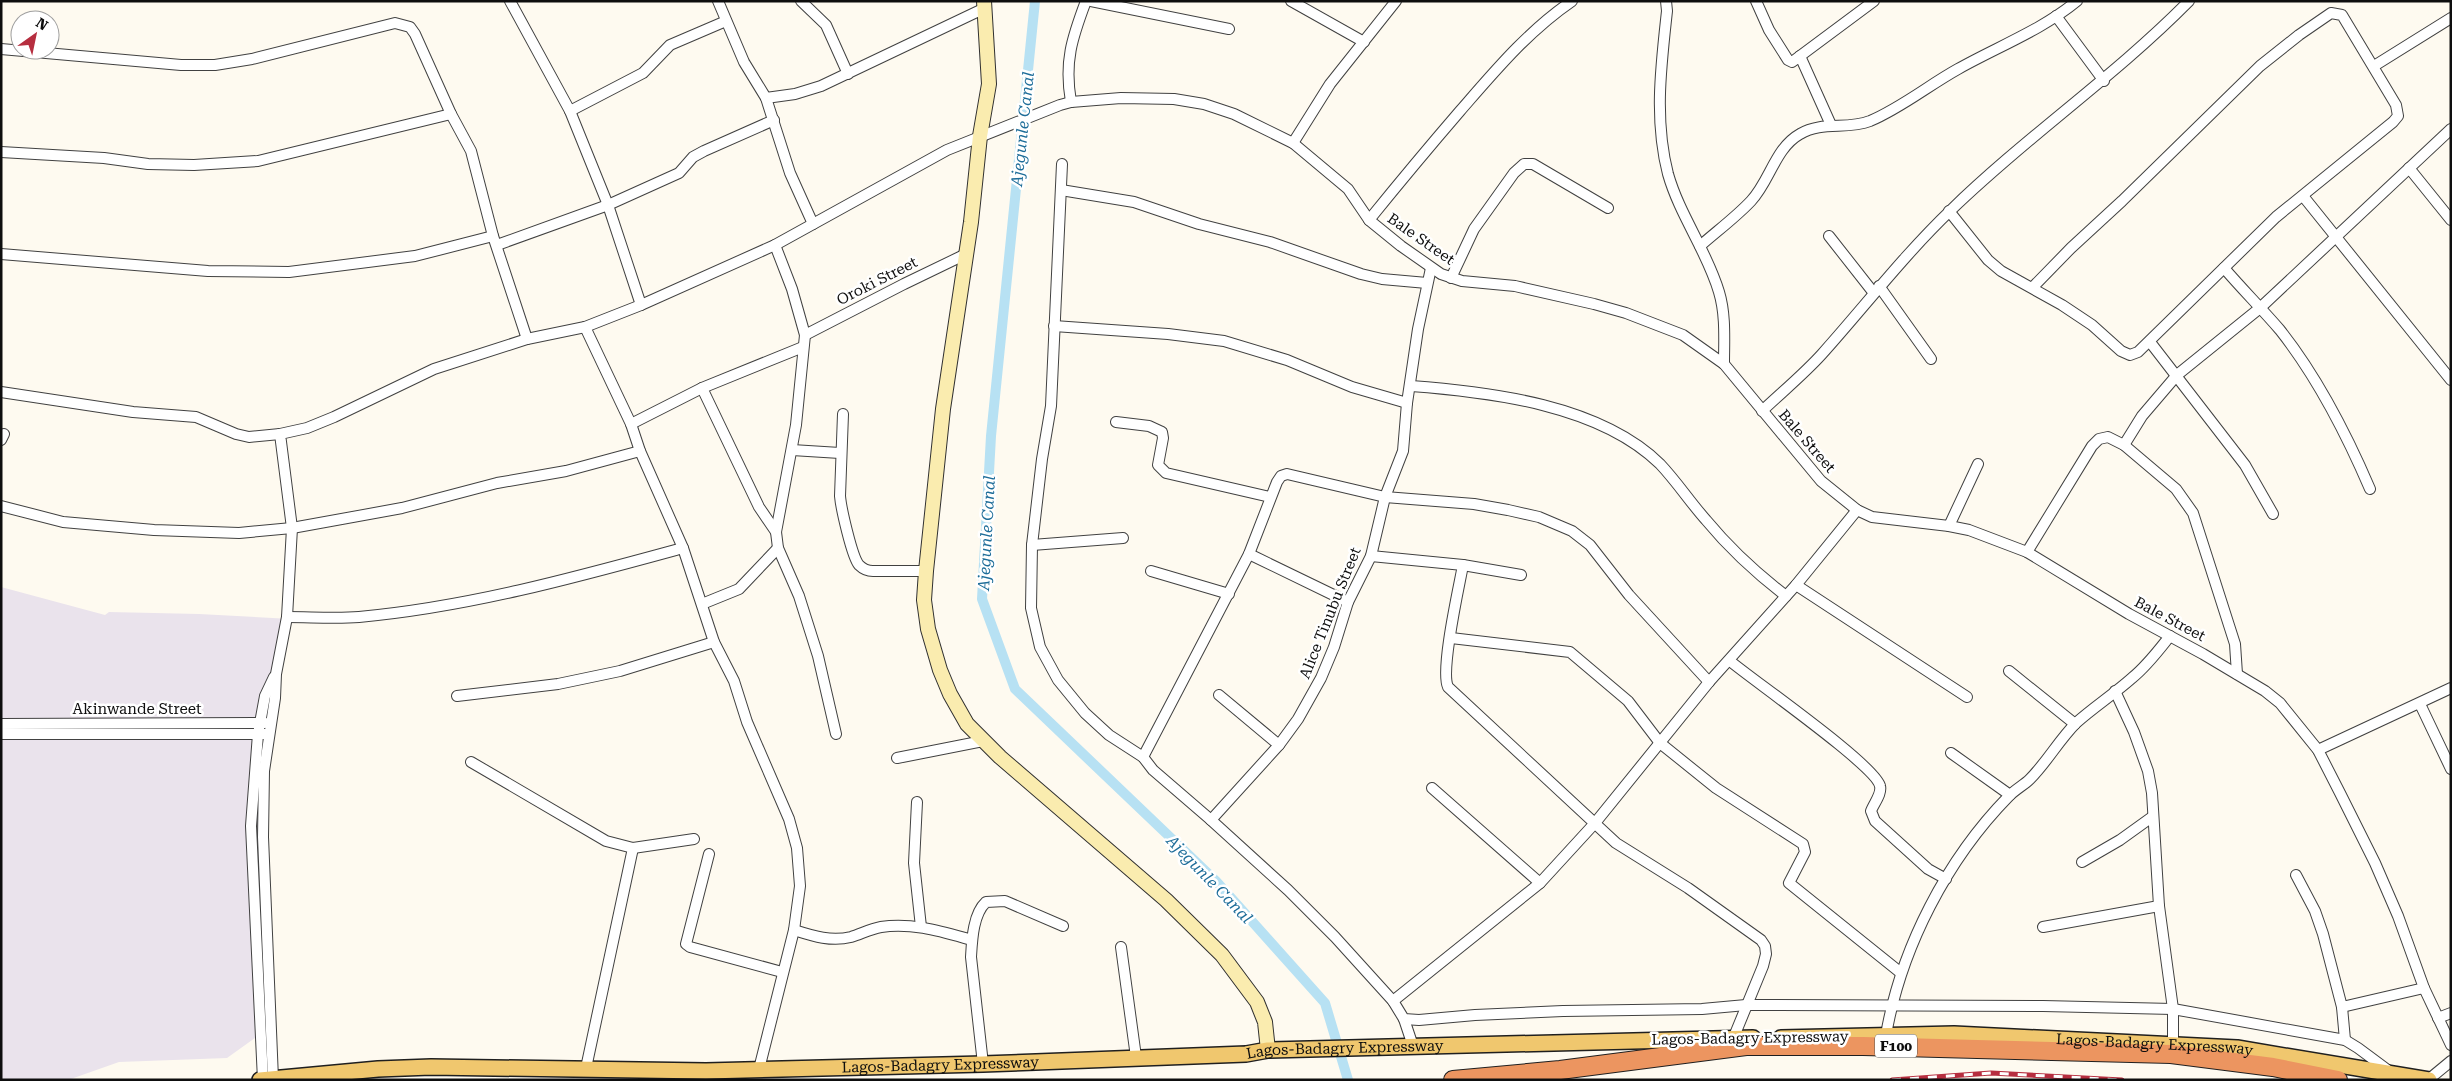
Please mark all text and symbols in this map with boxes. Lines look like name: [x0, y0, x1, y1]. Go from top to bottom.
north arrow: [10, 10, 60, 60]
text: N: [33, 14, 51, 34]
water label: Ajegunle Canal: [1007, 71, 1038, 188]
street label: Bale Street: [1384, 209, 1458, 269]
street label: Oroki Street: [834, 253, 921, 309]
street label: Bale Street: [1775, 406, 1840, 477]
water label: Ajegunle Canal: [974, 475, 999, 592]
street label: Alice Tinubu Street: [1295, 544, 1365, 681]
street label: Bale Street: [2131, 593, 2209, 645]
street label: Akinwande Street: [72, 700, 202, 718]
water label: Ajegunle Canal: [1162, 831, 1257, 927]
street label: Lagos-Badagry Expressway: [1651, 1027, 1849, 1049]
street label: Lagos-Badagry Expressway: [2056, 1030, 2255, 1060]
road number: F100: [1875, 1034, 1917, 1058]
street label: Lagos-Badagry Expressway: [1245, 1037, 1444, 1063]
street label: Lagos-Badagry Expressway: [841, 1053, 1039, 1077]

